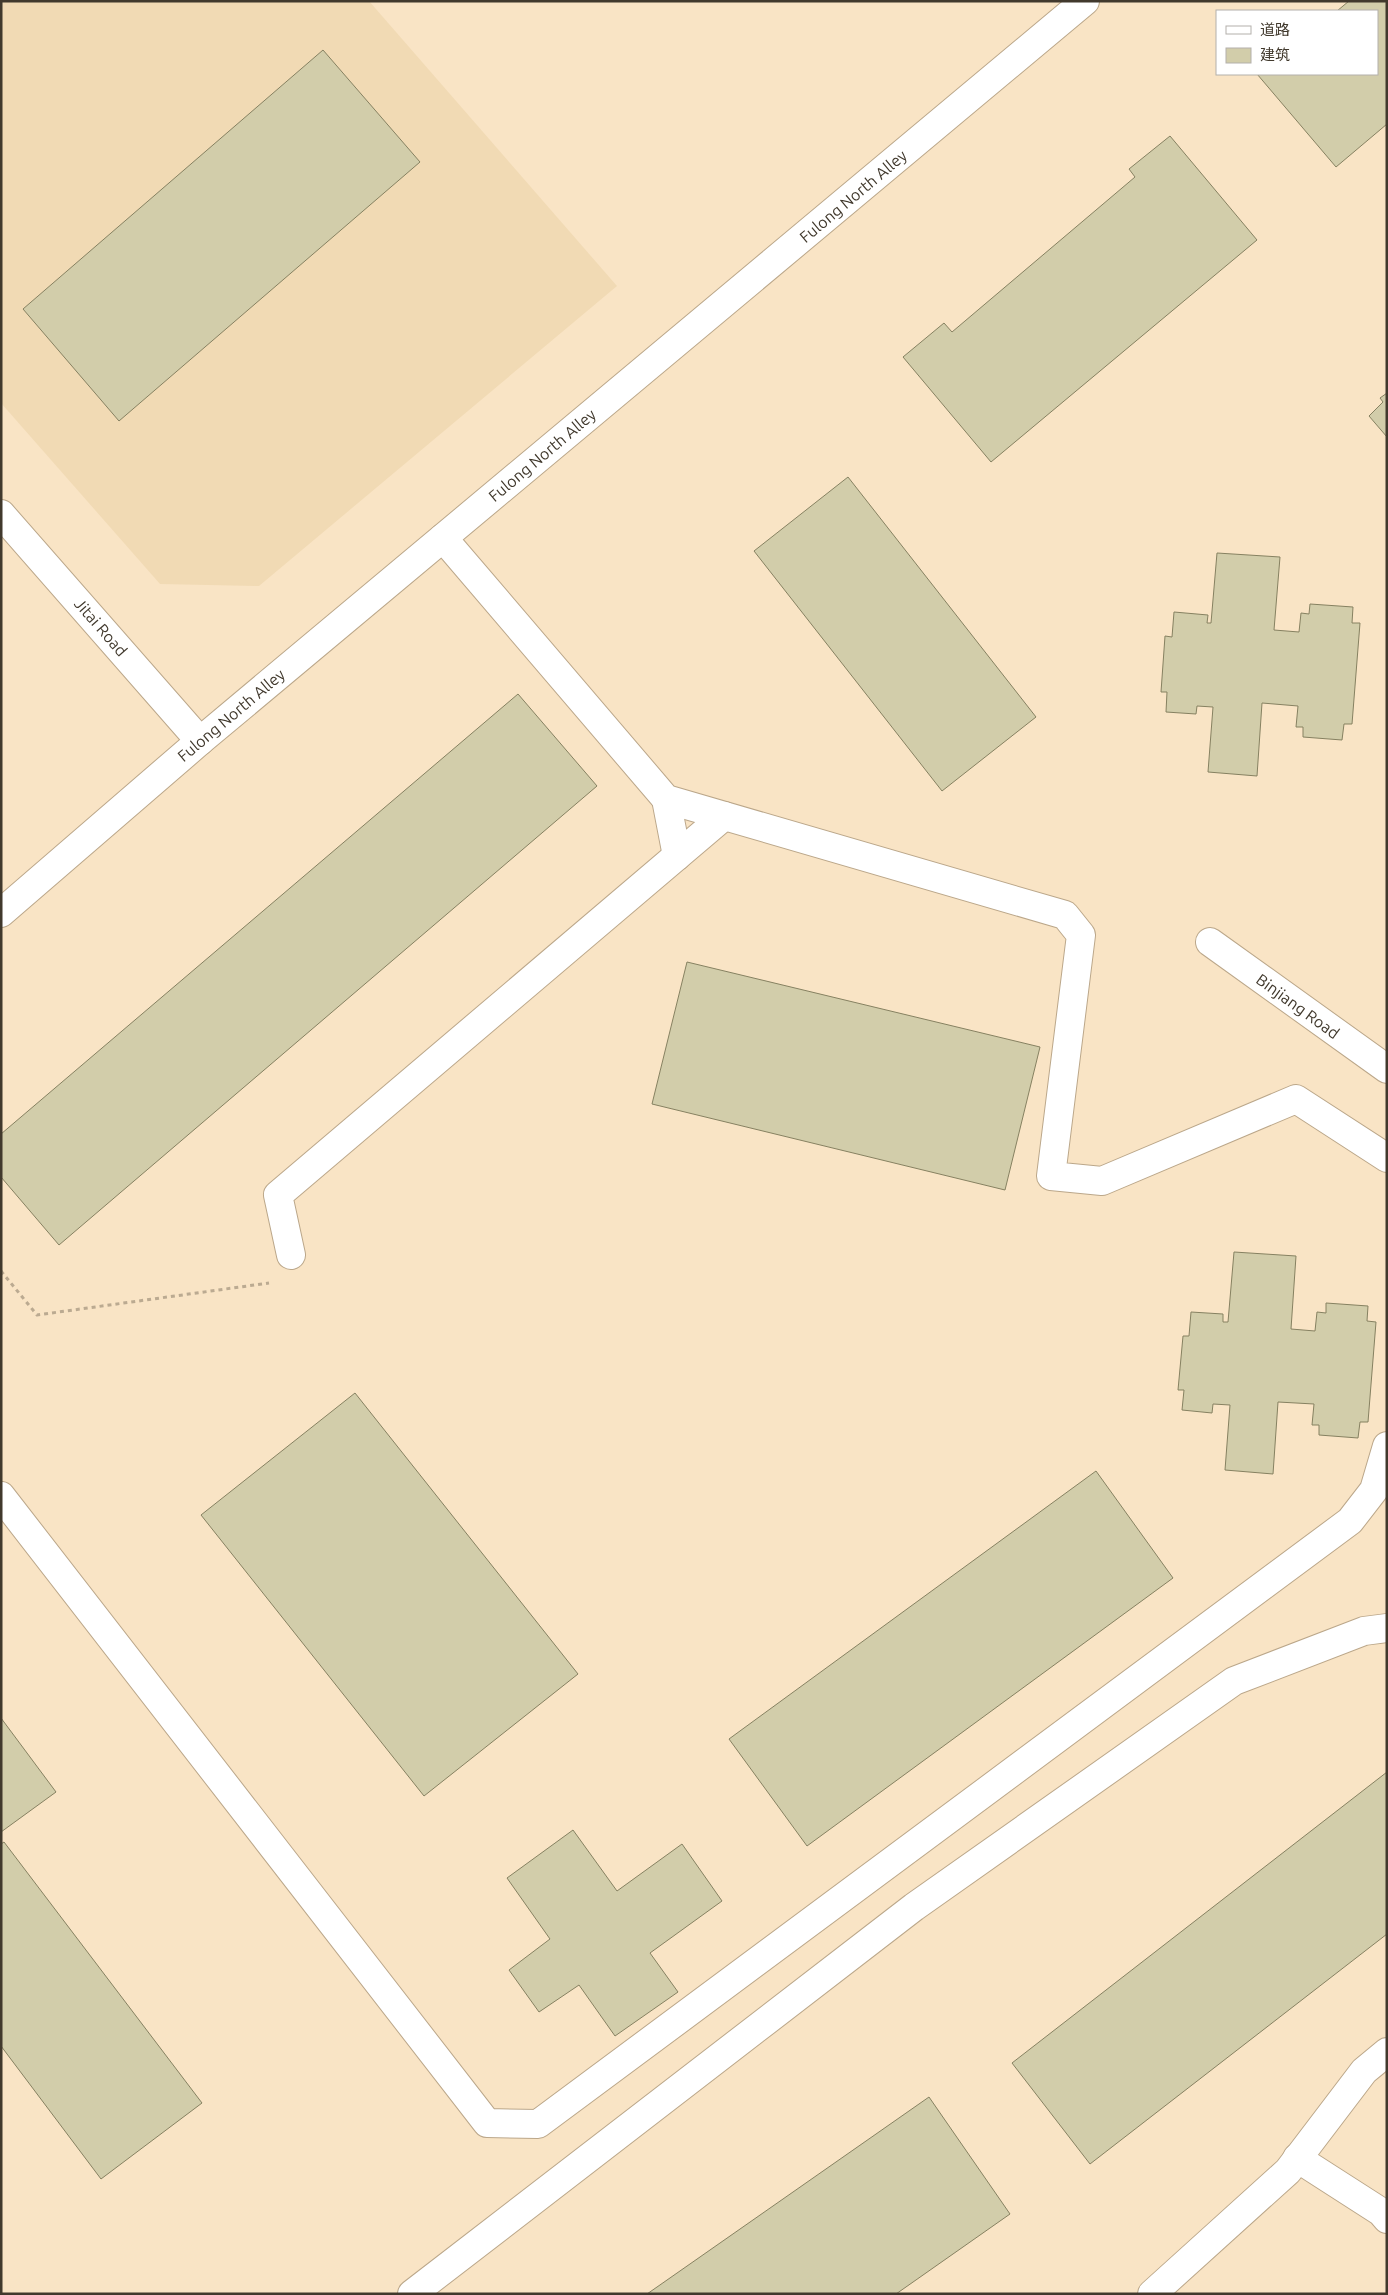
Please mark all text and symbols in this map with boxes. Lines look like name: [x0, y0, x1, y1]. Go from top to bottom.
legend: [1216, 10, 1378, 75]
text: 道路: [1260, 21, 1290, 38]
text: 建筑: [1260, 46, 1290, 63]
street label: Fulong North Alley: [796, 146, 910, 246]
street label: Fulong North Alley: [485, 405, 599, 505]
street label: Jitai Road: [71, 594, 131, 660]
street label: Fulong North Alley: [174, 665, 288, 765]
street label: Binjiang Road: [1253, 970, 1343, 1042]

